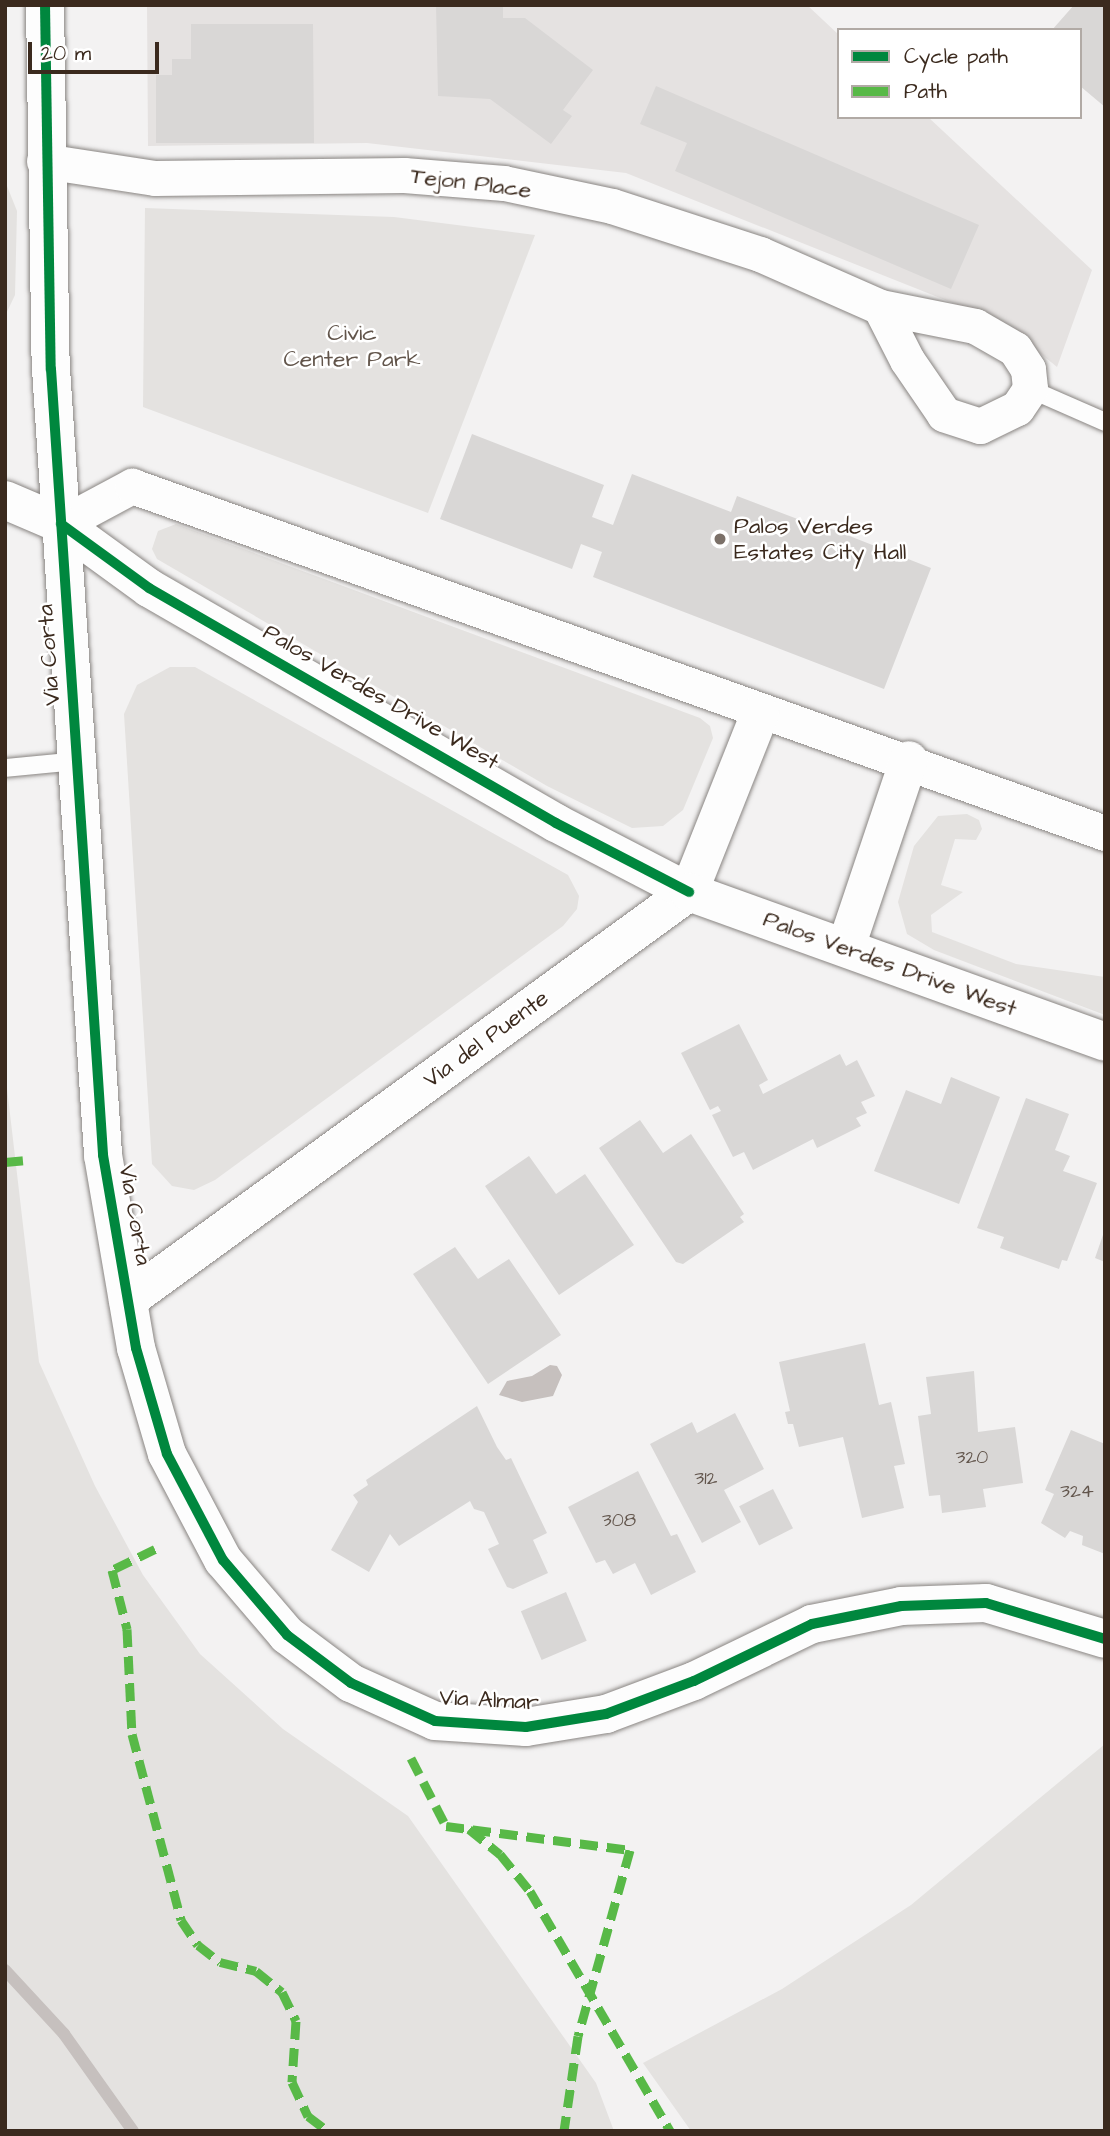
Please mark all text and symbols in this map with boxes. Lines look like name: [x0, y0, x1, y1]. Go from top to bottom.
scale bar: [32, 28, 163, 72]
legend: [837, 28, 1082, 119]
text: 20 m: [41, 39, 91, 68]
text: Cycle path: [904, 42, 1008, 71]
text: Path: [904, 77, 947, 106]
street label: Tejon Place: [409, 162, 533, 204]
park label: Civic Center Park: [283, 319, 421, 373]
place label: Palos Verdes Estates City Hall: [734, 512, 906, 566]
marker: Palos Verdes Estates City Hall: [712, 531, 728, 547]
street label: Via Corta: [32, 603, 66, 707]
street label: Palos Verdes Drive West: [258, 618, 504, 776]
street label: Palos Verdes Drive West: [759, 905, 1021, 1023]
street label: Via del Puente: [418, 984, 554, 1094]
street label: Via Corta: [113, 1163, 157, 1267]
house number: 320: [956, 1447, 988, 1469]
house number: 312: [695, 1468, 717, 1490]
house number: 324: [1060, 1481, 1094, 1503]
house number: 308: [602, 1510, 636, 1532]
street label: Via Almar: [439, 1684, 539, 1716]

